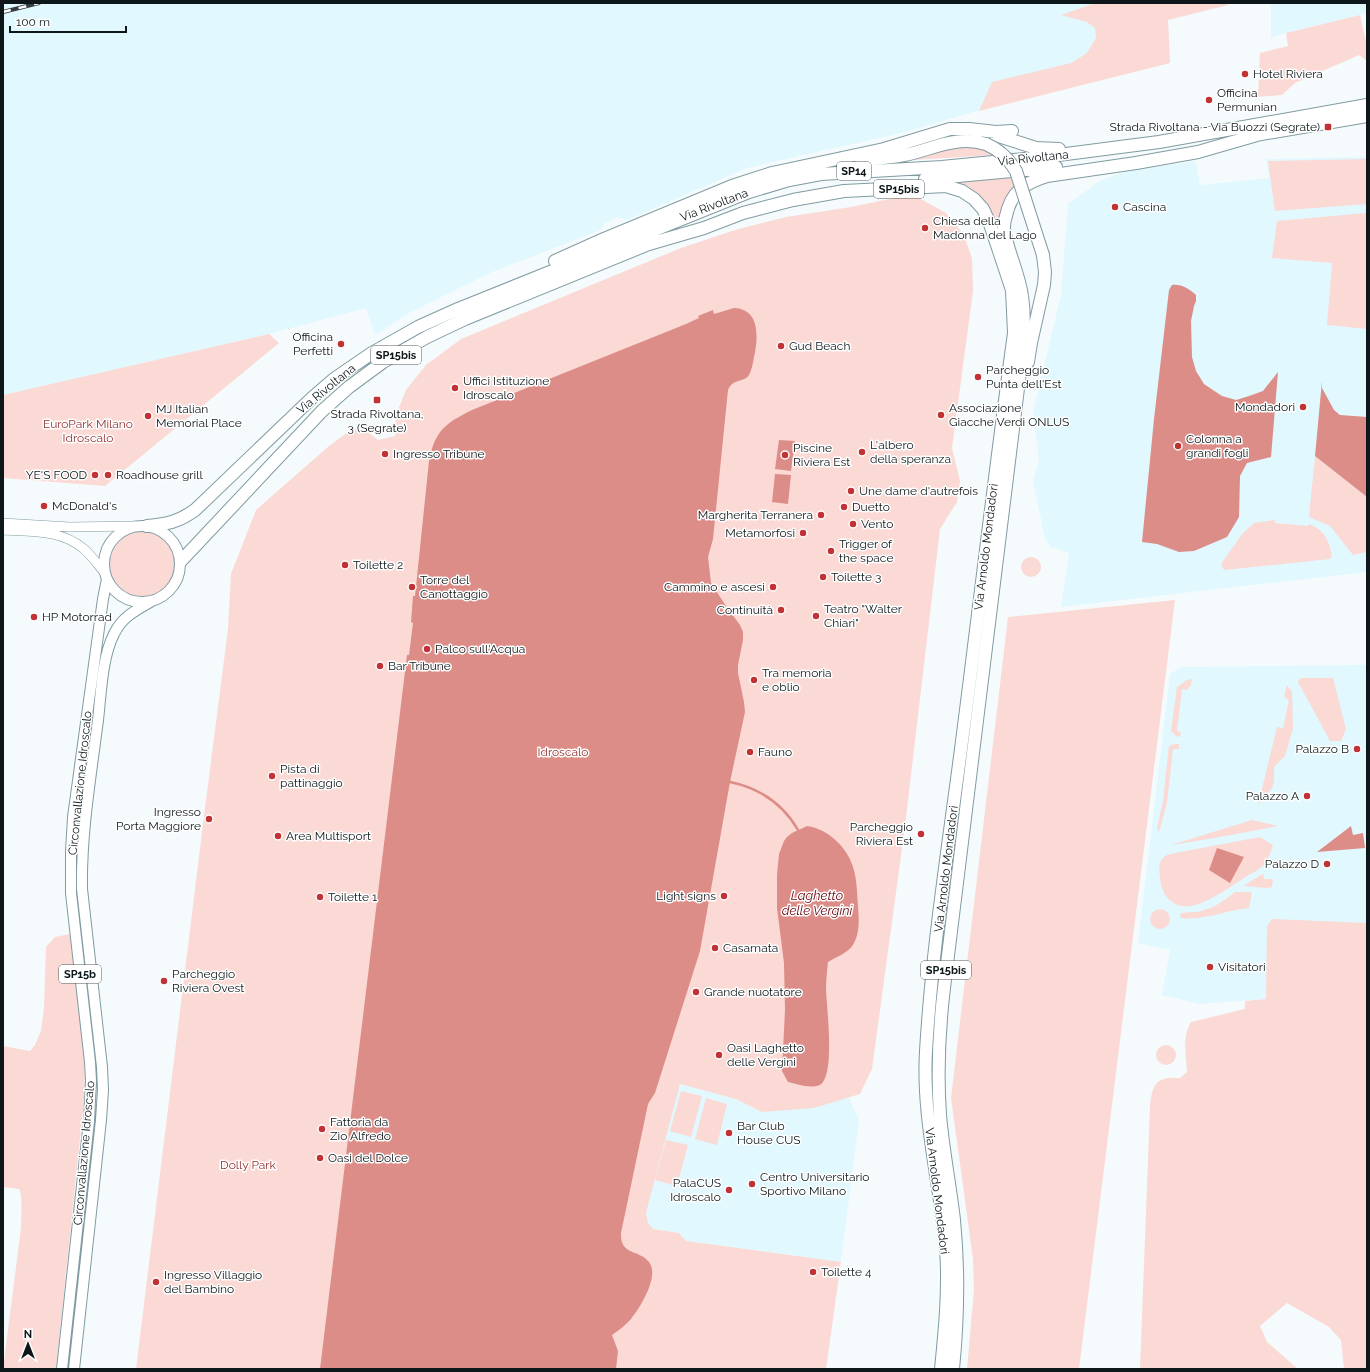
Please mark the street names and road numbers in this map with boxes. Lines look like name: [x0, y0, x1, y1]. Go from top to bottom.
street label: Via Rivoltana: [997, 147, 1069, 169]
road number: SP14: [837, 162, 871, 180]
road number: SP15bis: [874, 180, 924, 198]
street label: Via Rivoltana: [678, 186, 750, 224]
road number: SP15bis: [371, 346, 421, 364]
street label: Via Rivoltana: [294, 361, 358, 417]
street label: Via Arnoldo Mondadori: [971, 483, 1001, 611]
street label: Circonvallazione Idroscalo: [65, 710, 95, 856]
street label: Via Arnoldo Mondadori: [931, 805, 961, 933]
road number: SP15bis: [921, 961, 971, 979]
road number: SP15b: [59, 965, 101, 983]
street label: Circonvallazione Idroscalo: [71, 1080, 97, 1226]
street label: Via Arnoldo Mondadori: [922, 1127, 952, 1255]

